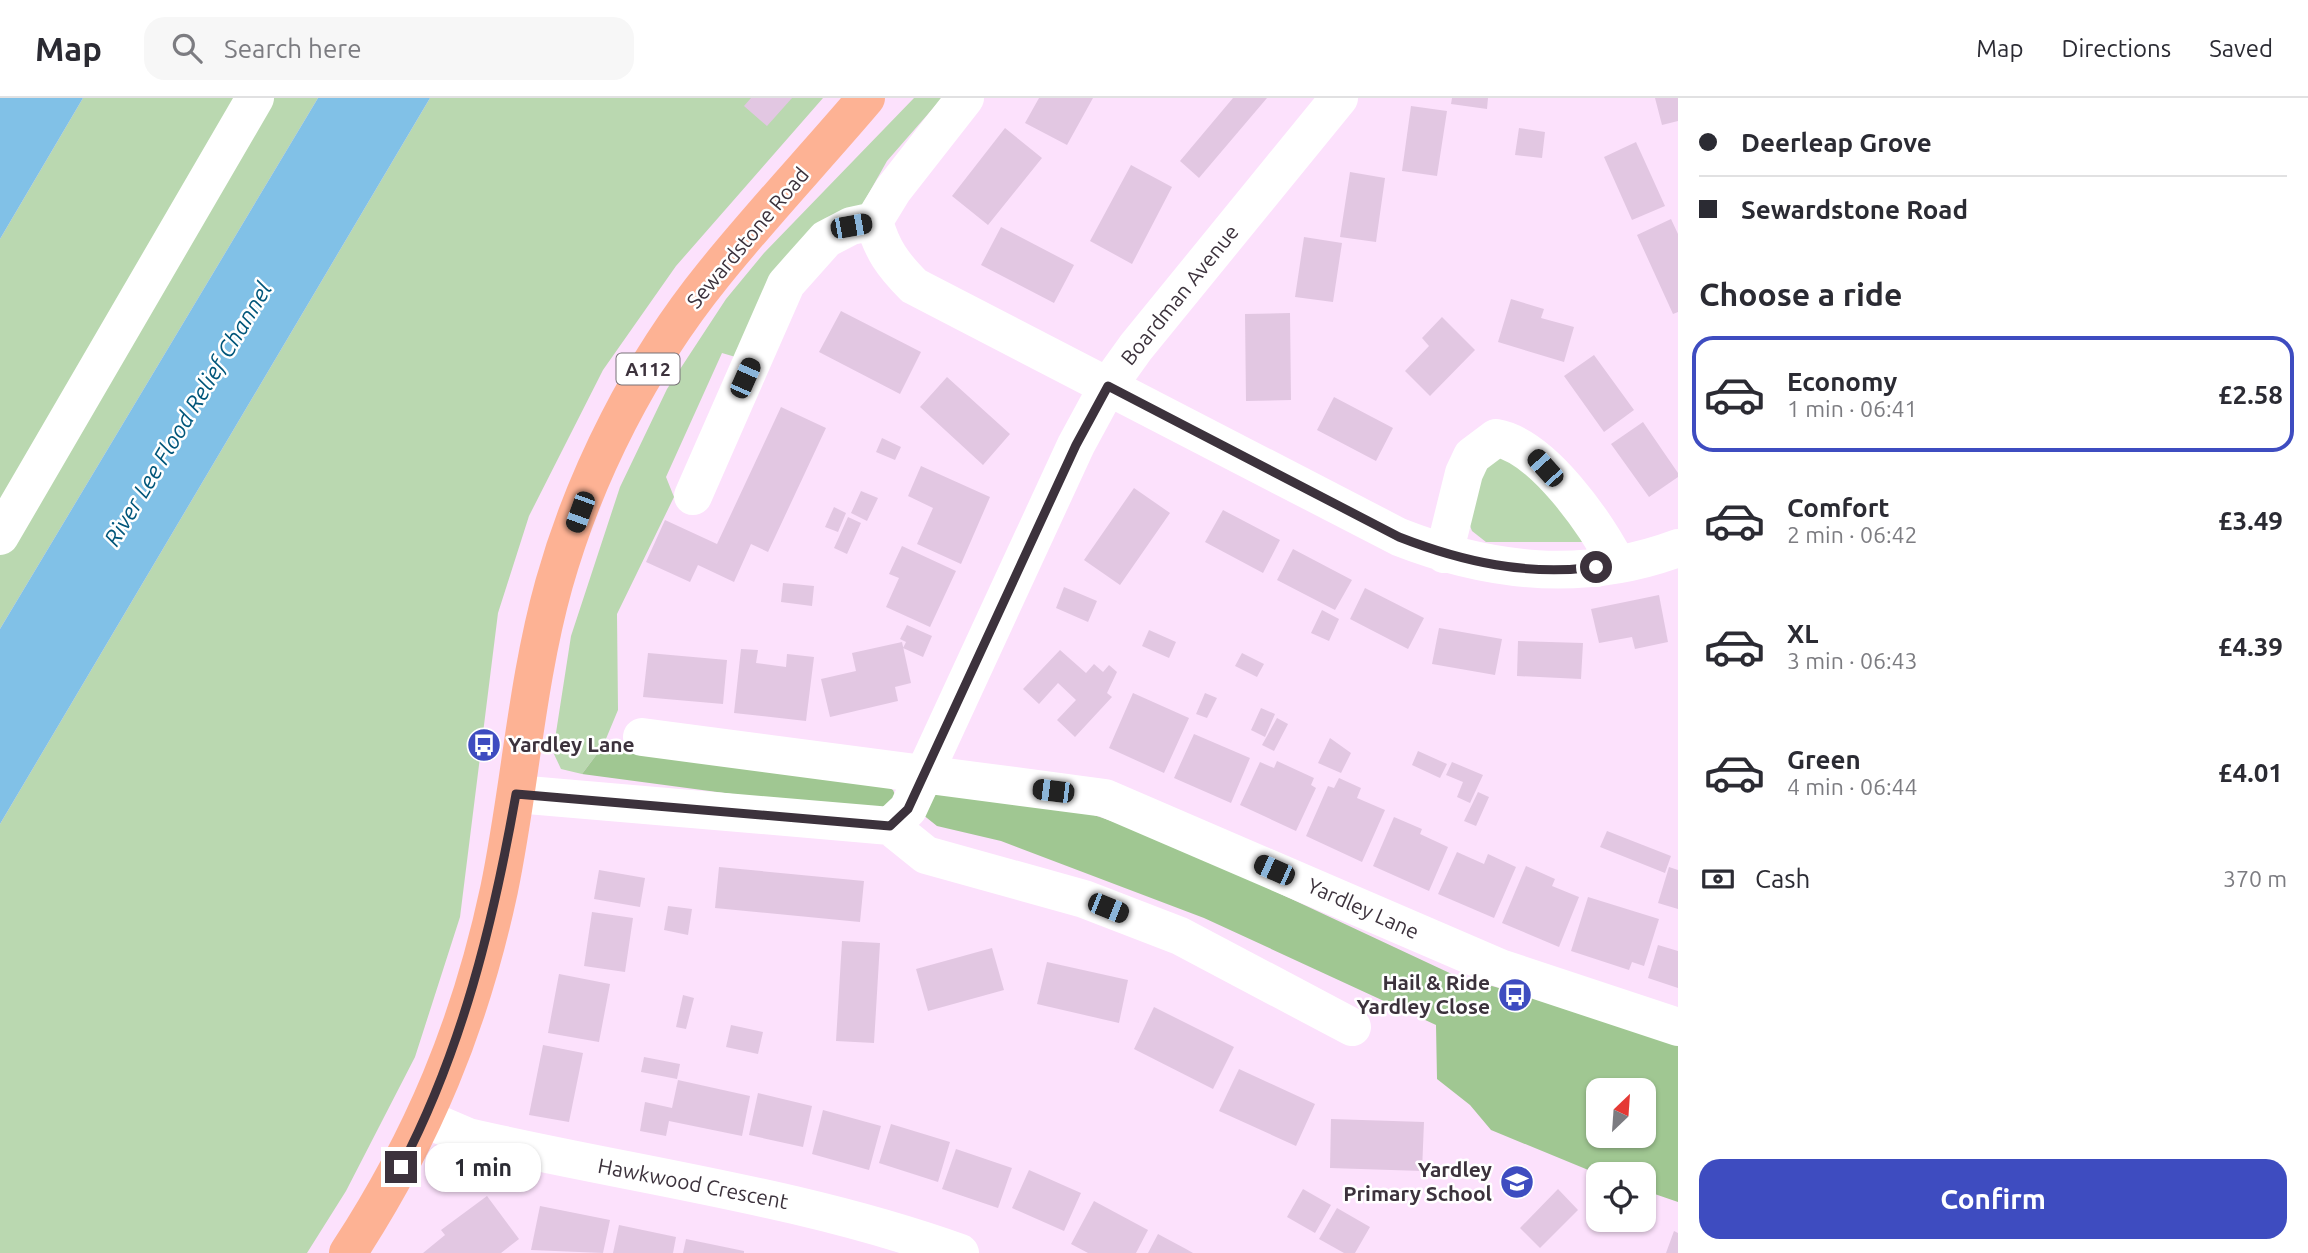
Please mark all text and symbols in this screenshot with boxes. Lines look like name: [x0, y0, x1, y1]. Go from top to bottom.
search box: [144, 17, 634, 80]
icon: search: [168, 29, 206, 67]
text: Map: [35, 30, 102, 67]
text: Search here: [224, 34, 362, 63]
text: Map: [1976, 35, 2023, 62]
text: Directions: [2061, 35, 2171, 62]
text: Saved: [2209, 35, 2273, 62]
text: Deerleap Grove: [1741, 128, 1932, 157]
street label: Sewardstone Road: [681, 162, 813, 313]
text: Sewardstone Road: [1741, 195, 1968, 224]
car: [829, 212, 874, 240]
street label: Boardman Avenue: [1115, 220, 1243, 369]
text: Choose a ride: [1699, 276, 1902, 312]
water label: River Lee Flood Relief Channel: [99, 277, 277, 551]
road number: A112: [616, 354, 680, 384]
car: [727, 355, 764, 401]
icon: car: [1703, 363, 1766, 426]
text: Economy: [1787, 367, 1897, 396]
text: £2.58: [2218, 380, 2283, 409]
text: 1 min · 06:41: [1787, 396, 1918, 421]
car: [1524, 445, 1567, 491]
car: [563, 489, 598, 535]
icon: car: [1703, 489, 1766, 552]
text: Comfort: [1787, 493, 1890, 522]
text: £3.49: [2218, 506, 2283, 535]
text: 2 min · 06:42: [1787, 522, 1918, 547]
route start: [1580, 551, 1612, 583]
icon: car: [1703, 615, 1766, 678]
text: XL: [1787, 619, 1818, 648]
text: £4.39: [2218, 632, 2283, 661]
text: 3 min · 06:43: [1787, 648, 1918, 673]
bus stop icon: Yardley Lane: [465, 726, 503, 764]
place label: Yardley Lane: [508, 732, 635, 756]
icon: car: [1703, 741, 1766, 804]
text: Green: [1787, 745, 1861, 774]
text: £4.01: [2218, 758, 2283, 787]
text: 4 min · 06:44: [1787, 774, 1918, 799]
car: [1031, 778, 1076, 804]
car: [1251, 852, 1298, 888]
icon: cash: [1699, 860, 1737, 898]
text: Cash: [1755, 864, 1810, 893]
text: 370 m: [2223, 866, 2287, 891]
street label: Yardley Lane: [1304, 873, 1423, 943]
car: [1085, 890, 1132, 926]
place label: Hail & Ride Yardley Close: [1356, 970, 1490, 1018]
bus stop icon: Hail & Ride Yardley Close: [1496, 976, 1534, 1014]
north arrow: [1586, 1078, 1656, 1148]
map controls: [1586, 1078, 1656, 1232]
callout: 1 min: [426, 1142, 541, 1192]
route end: [385, 1151, 417, 1183]
street label: Hawkwood Crescent: [596, 1153, 790, 1213]
text: 1 min: [454, 1155, 512, 1180]
place label: Yardley Primary School: [1343, 1157, 1492, 1205]
button: Confirm: [1699, 1159, 2287, 1239]
button: locate: [1586, 1162, 1656, 1232]
school or university icon: Yardley Primary School: [1498, 1163, 1536, 1201]

